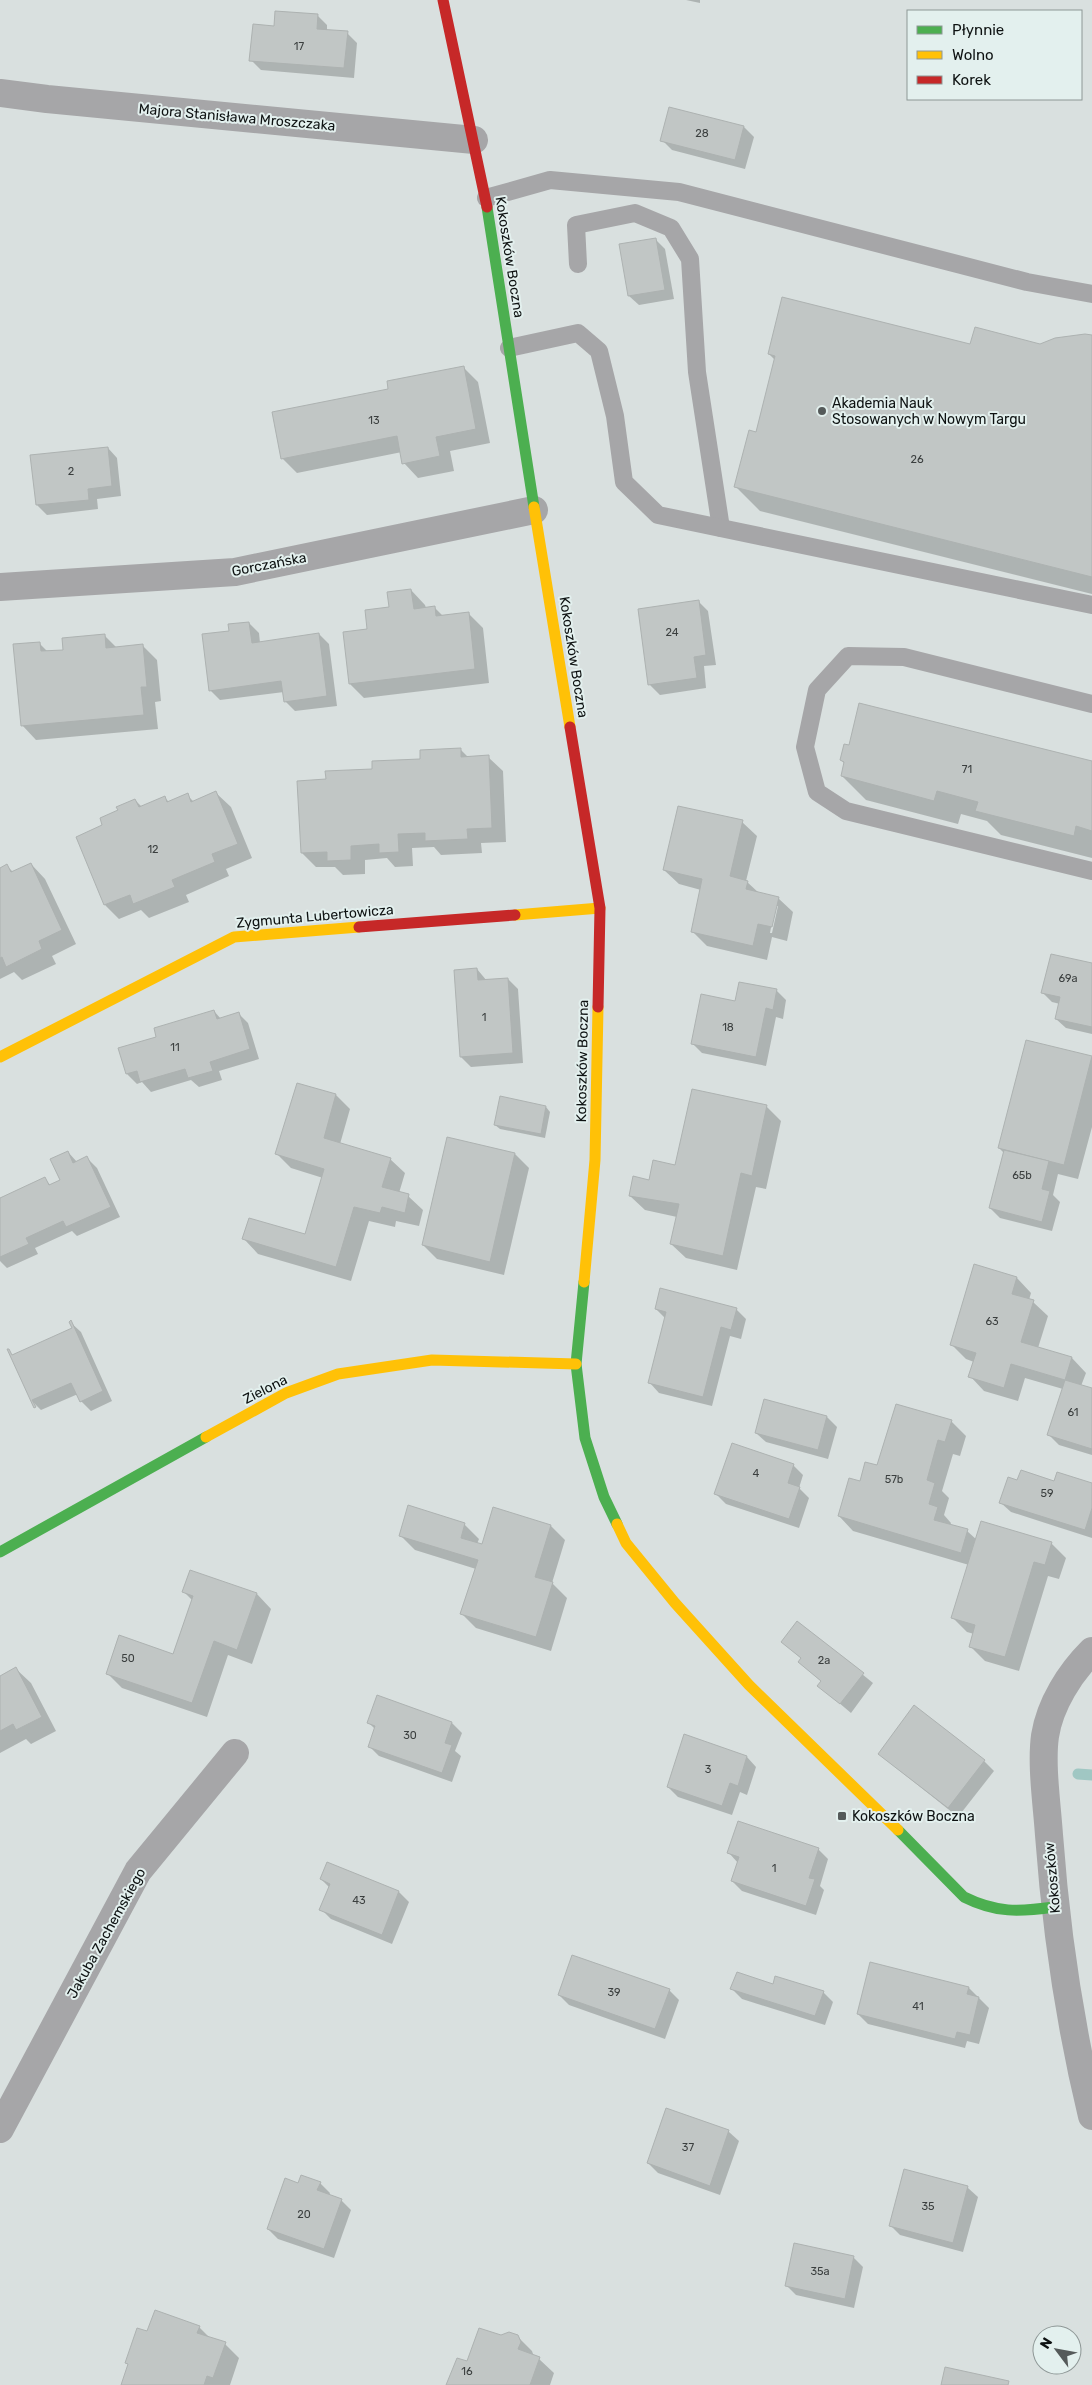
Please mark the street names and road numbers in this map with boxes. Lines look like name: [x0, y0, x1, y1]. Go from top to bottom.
street label: Majora Stanisława Mroszczaka: [138, 100, 336, 135]
street label: Kokoszków Boczna: [492, 195, 528, 319]
street label: Gorczańska: [230, 549, 308, 580]
street label: Kokoszków Boczna: [556, 595, 592, 719]
street label: Zygmunta Lubertowicza: [236, 901, 394, 932]
street label: Kokoszków Boczna: [573, 999, 592, 1123]
street label: Zielona: [240, 1371, 290, 1408]
street label: Kokoszków: [1041, 1842, 1064, 1914]
street label: Jakuba Zachemskiego: [64, 1865, 149, 2001]

